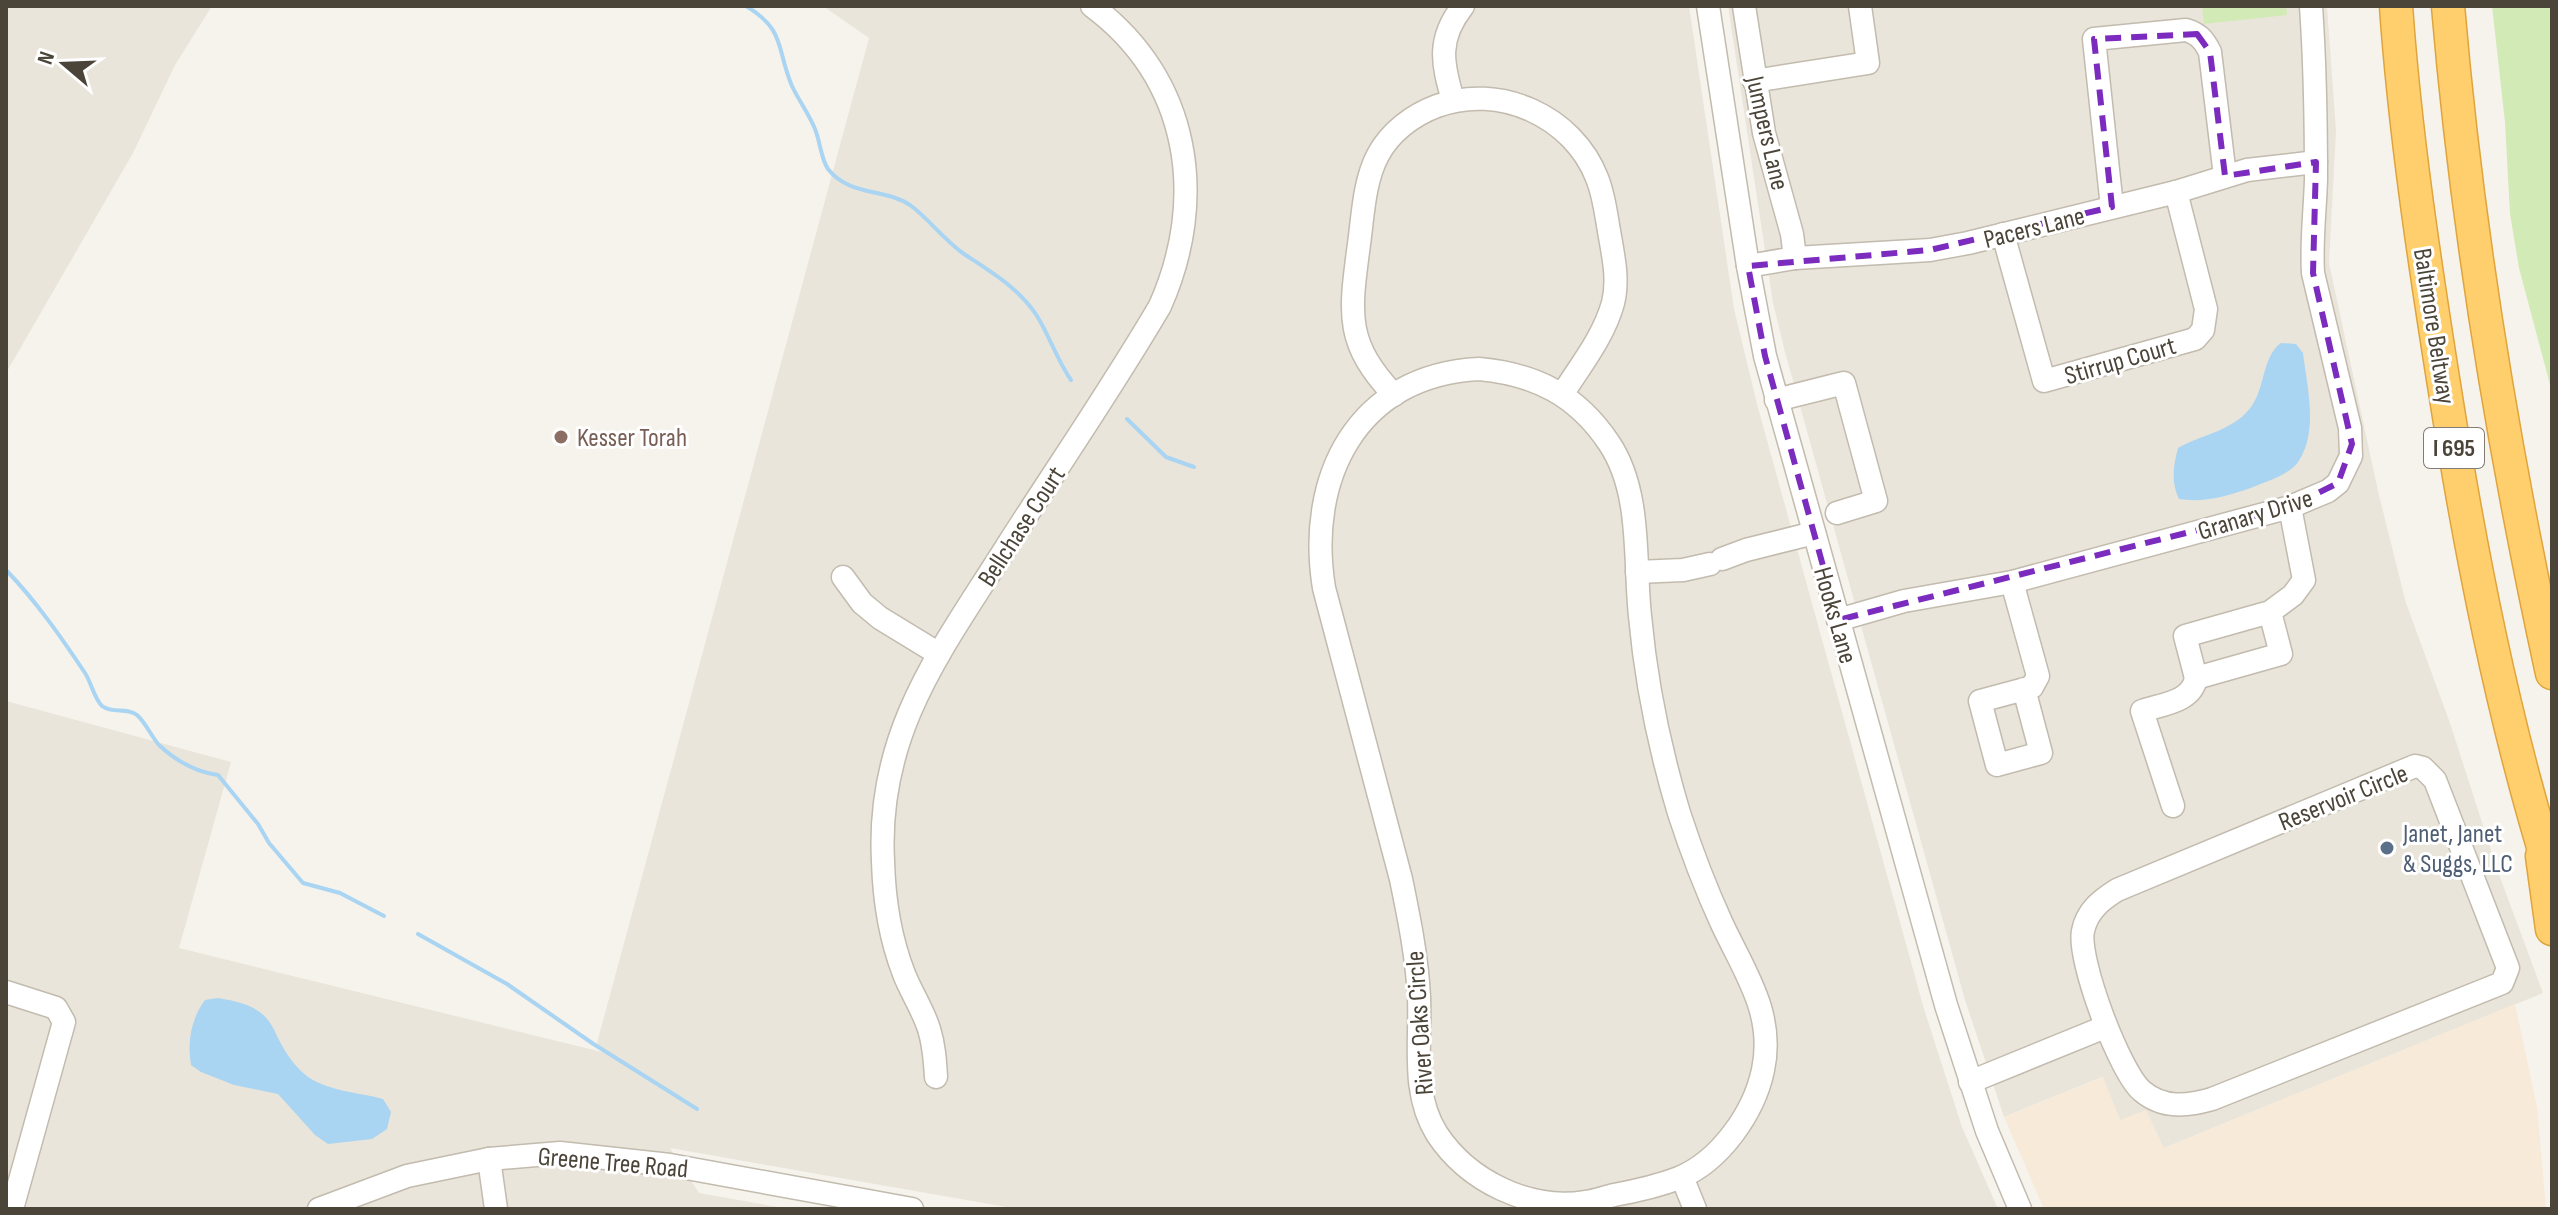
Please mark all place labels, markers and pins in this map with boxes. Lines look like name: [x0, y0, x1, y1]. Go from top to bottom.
place label: Kesser Torah: [577, 423, 687, 454]
marker: Kesser Torah: [552, 428, 570, 446]
place label: Janet, Janet & Suggs, LLC: [2402, 819, 2513, 880]
marker: Janet, Janet & Suggs, LLC: [2378, 839, 2396, 857]

